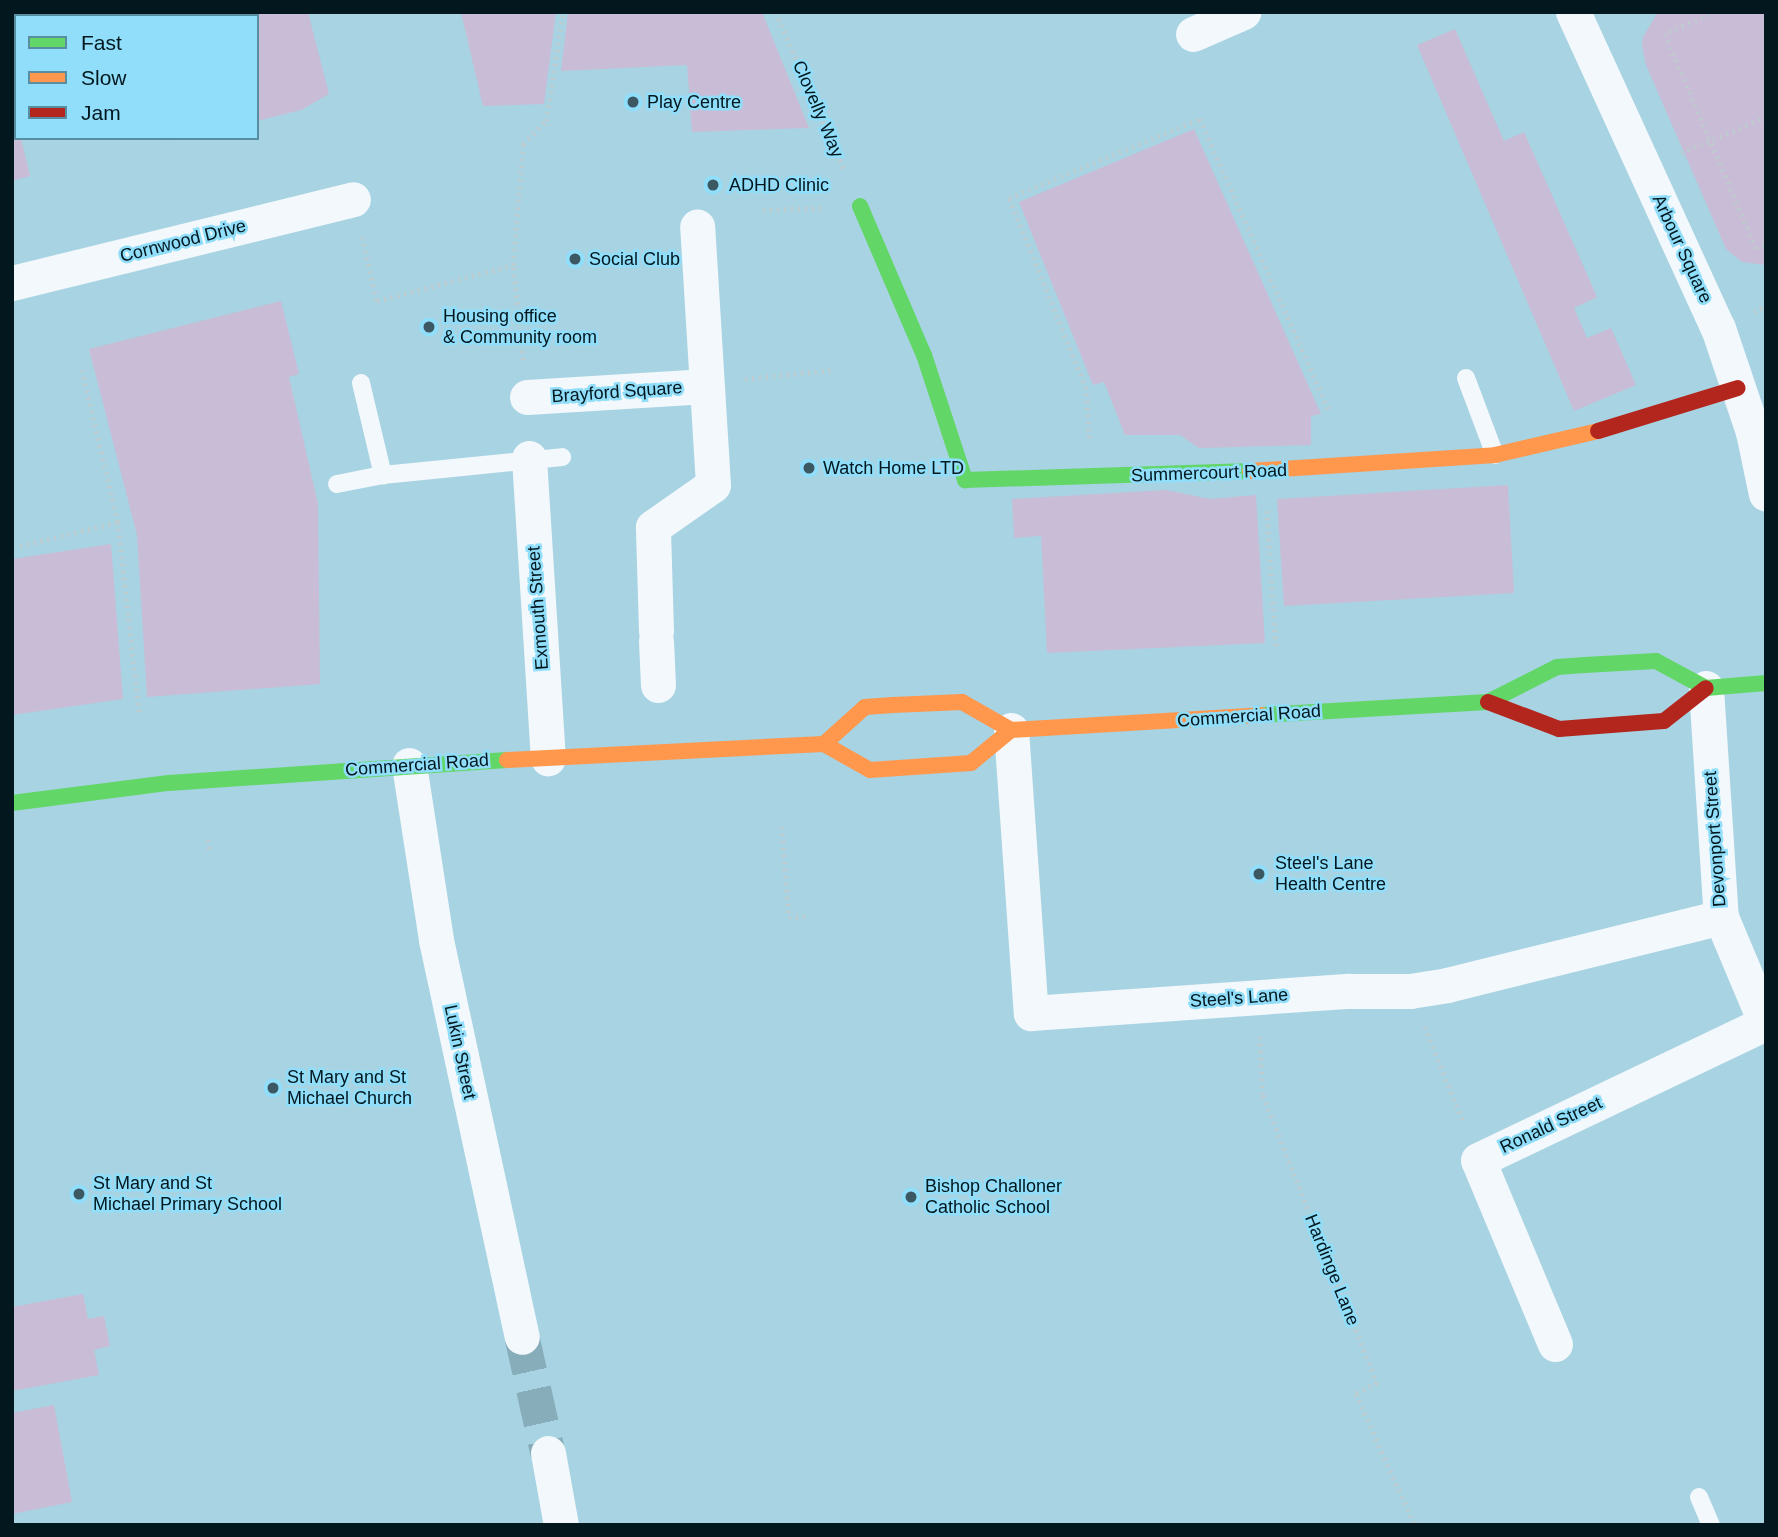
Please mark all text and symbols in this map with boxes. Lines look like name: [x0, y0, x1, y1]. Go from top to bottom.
legend: [14, 14, 259, 140]
text: Fast: [81, 31, 122, 54]
street label: Clovelly Way: [788, 57, 848, 161]
text: Slow: [81, 66, 127, 89]
place label: Play Centre: [647, 91, 741, 113]
marker: Play Centre: [625, 94, 641, 110]
text: Jam: [81, 101, 121, 124]
place label: ADHD Clinic: [729, 174, 829, 196]
marker: ADHD Clinic: [703, 175, 723, 195]
street label: Arbour Square: [1647, 191, 1717, 307]
street label: Cornwood Drive: [118, 215, 248, 267]
place label: Social Club: [589, 248, 680, 270]
marker: Social Club: [567, 251, 583, 267]
place label: Housing office & Community room: [443, 306, 597, 348]
marker: Housing office & Community room: [421, 319, 437, 335]
street label: Brayford Square: [551, 377, 683, 407]
place label: Watch Home LTD: [823, 457, 964, 479]
street label: Summercourt Road: [1131, 459, 1287, 487]
marker: Watch Home LTD: [801, 460, 817, 476]
street label: Exmouth Street: [523, 545, 553, 671]
street label: Commercial Road: [1176, 700, 1322, 732]
street label: Commercial Road: [344, 749, 490, 781]
street label: Devonport Street: [1699, 770, 1731, 908]
place label: Steel's Lane Health Centre: [1275, 853, 1386, 896]
marker: Steel's Lane Health Centre: [1249, 864, 1269, 884]
street label: Steel's Lane: [1189, 984, 1289, 1012]
street label: Lukin Street: [439, 1003, 481, 1101]
place label: St Mary and St Michael Church: [287, 1067, 412, 1110]
marker: St Mary and St Michael Church: [265, 1080, 281, 1096]
street label: Ronald Street: [1497, 1092, 1605, 1158]
place label: St Mary and St Michael Primary School: [93, 1173, 282, 1216]
place label: Bishop Challoner Catholic School: [925, 1176, 1062, 1218]
marker: St Mary and St Michael Primary School: [71, 1186, 87, 1202]
marker: Bishop Challoner Catholic School: [903, 1189, 919, 1205]
street label: Hardinge Lane: [1300, 1211, 1364, 1329]

